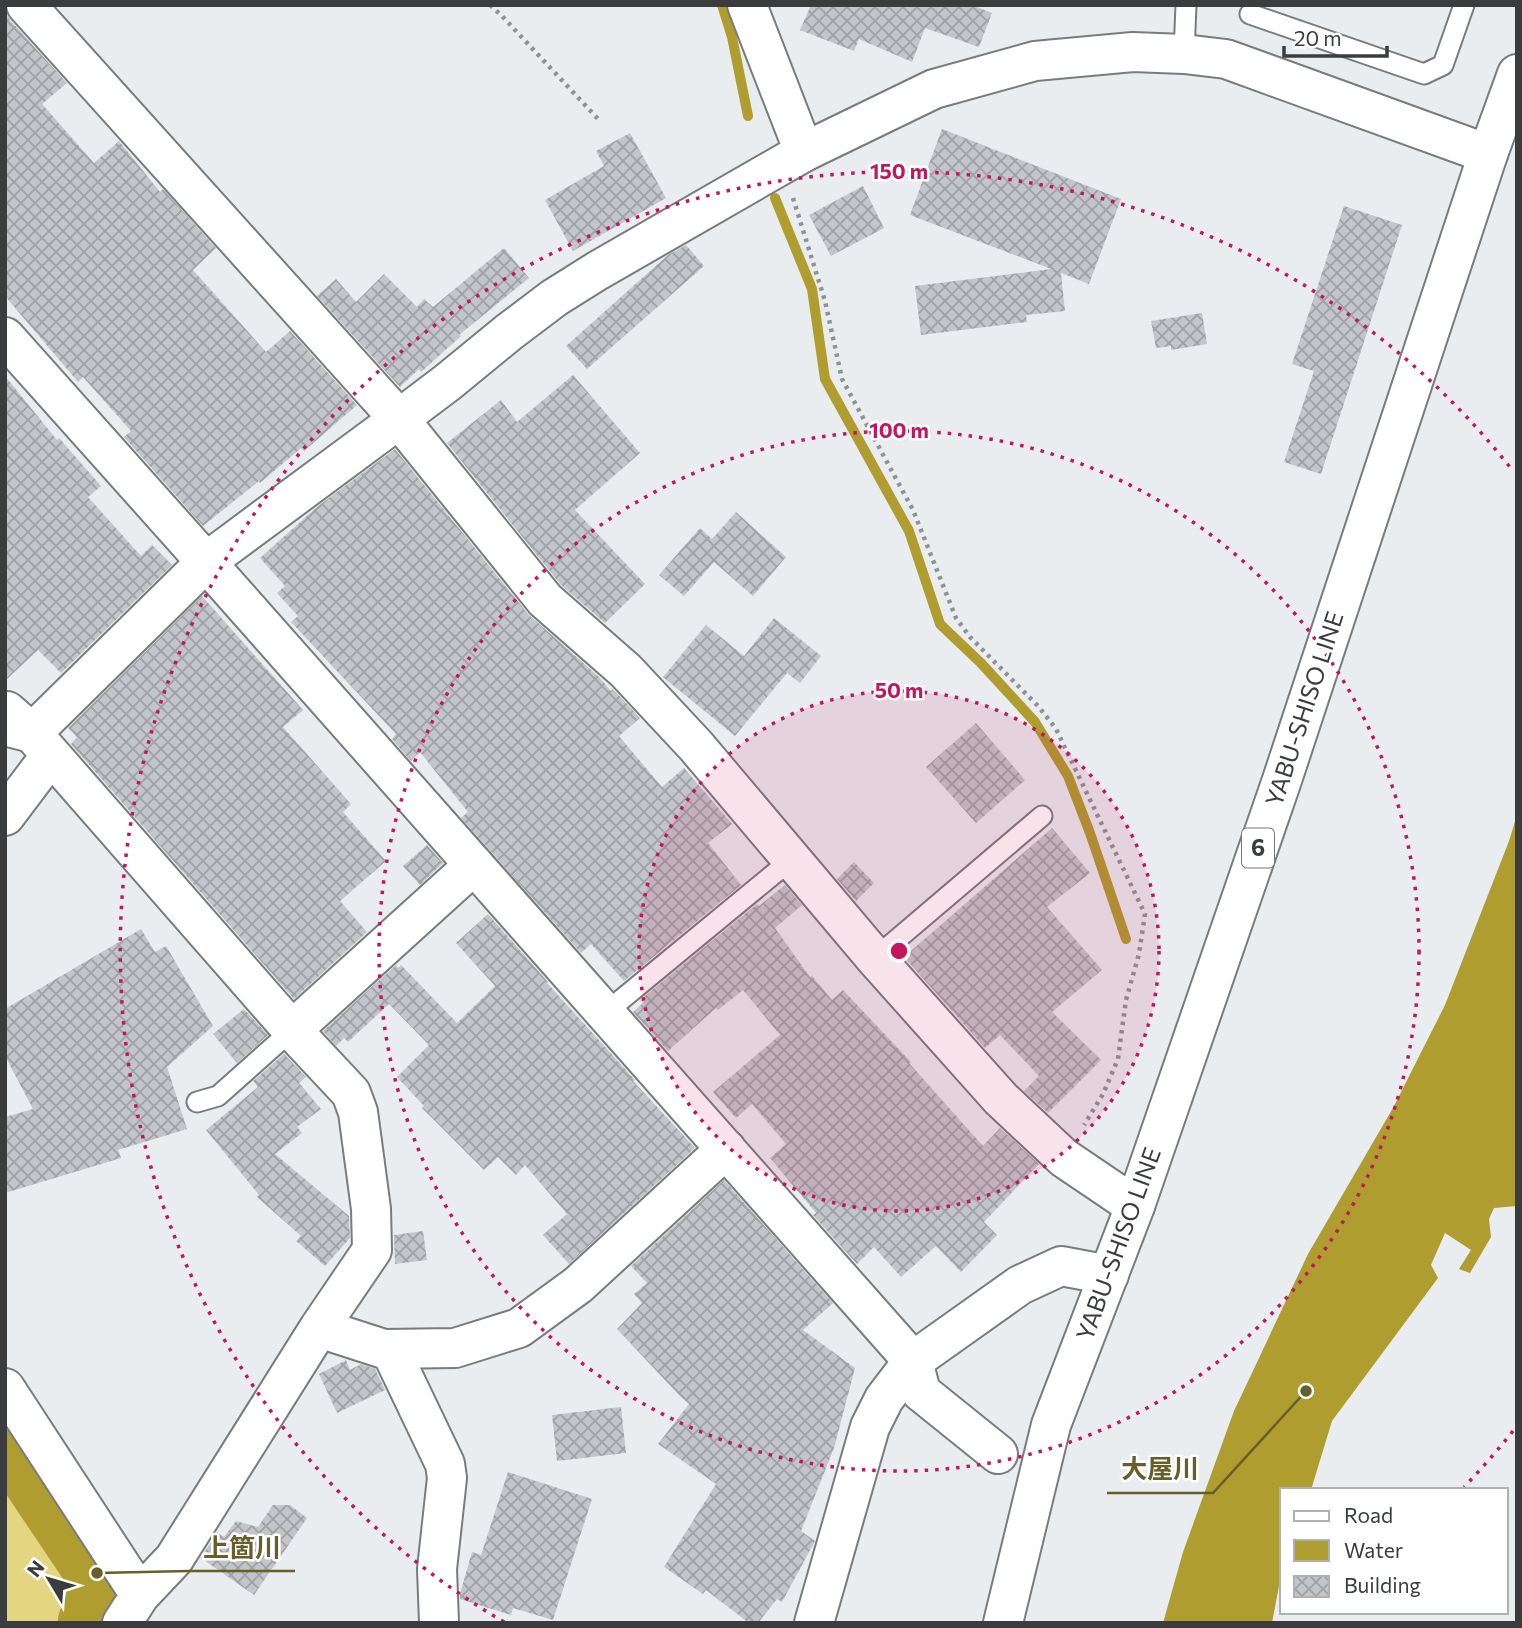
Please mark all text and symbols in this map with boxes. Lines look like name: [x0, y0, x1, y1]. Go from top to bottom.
scale bar: [1284, 14, 1387, 58]
text: 20 m: [1294, 25, 1342, 50]
text: 150 m: [870, 158, 928, 183]
text: 100 m: [869, 417, 929, 442]
street label: YABU-SHISO LINE: [1258, 607, 1349, 810]
text: 50 m: [875, 677, 923, 702]
road number: 6: [1242, 828, 1274, 868]
centre of rings: [887, 939, 911, 963]
street label: YABU-SHISO LINE: [1069, 1143, 1166, 1344]
callout: 大屋川: [1107, 1446, 1213, 1493]
text: 大屋川: [1121, 1452, 1199, 1483]
legend: [1280, 1488, 1508, 1614]
text: Road: [1344, 1502, 1393, 1527]
callout: 上箇川: [189, 1524, 295, 1571]
text: 上箇川: [203, 1531, 281, 1562]
text: Water: [1344, 1537, 1403, 1562]
north arrow: [14, 1544, 84, 1614]
text: N: [22, 1556, 49, 1581]
text: Building: [1344, 1572, 1421, 1597]

